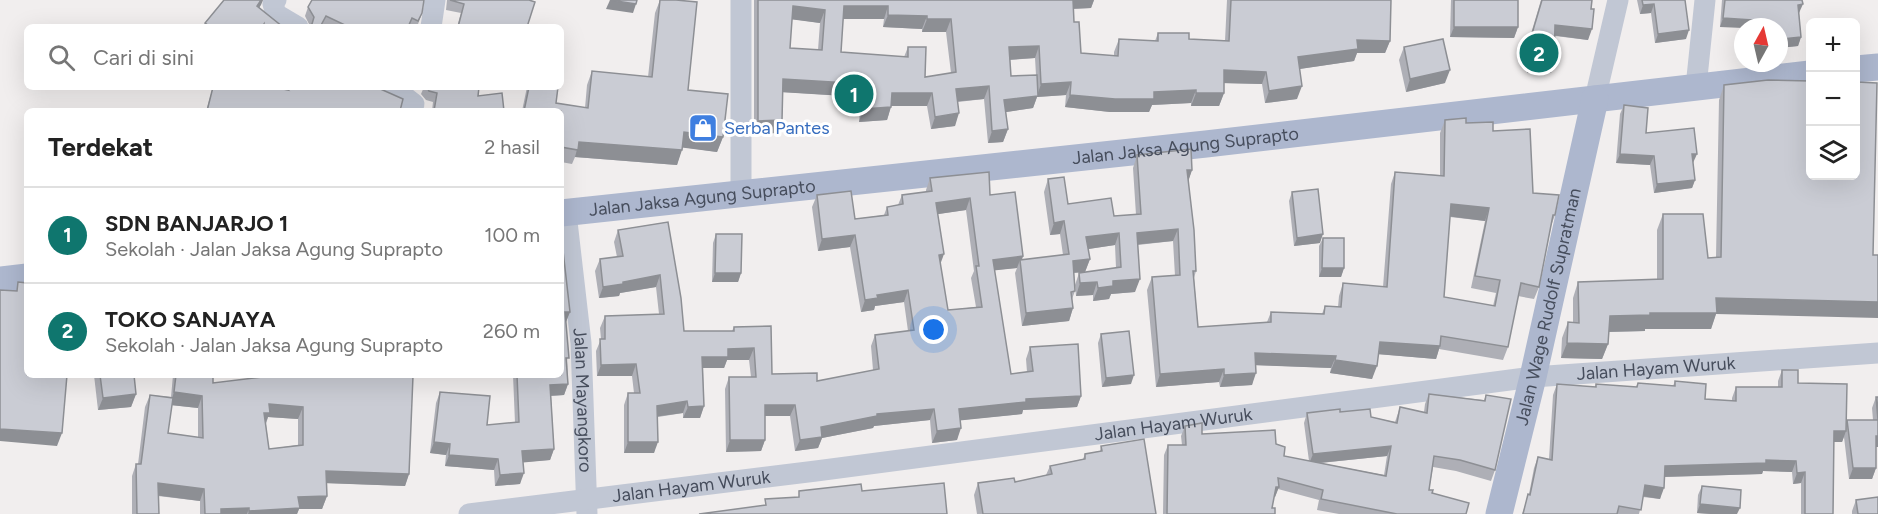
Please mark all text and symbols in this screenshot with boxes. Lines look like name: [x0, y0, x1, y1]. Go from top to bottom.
north arrow: [1734, 18, 1788, 72]
map controls: [1806, 18, 1860, 180]
button: +: [1806, 18, 1860, 72]
search box: [24, 24, 564, 90]
pin: 2: [1520, 31, 1558, 76]
icon: search: [45, 41, 78, 74]
text: Cari di sini: [93, 44, 194, 71]
pin: 1: [834, 72, 874, 116]
button: −: [1806, 72, 1860, 126]
shop icon: Serba Pantes: [687, 112, 719, 144]
place label: Serba Pantes: [724, 117, 830, 139]
street label: Jalan Jaksa Agung Suprapto: [1071, 122, 1300, 169]
button: layers: [1806, 126, 1860, 180]
text: Terdekat: [48, 131, 153, 163]
text: 2 hasil: [484, 135, 540, 159]
street label: Jalan Jaksa Agung Suprapto: [588, 175, 817, 221]
street label: Jalan Wage Rudolf Supratman: [1510, 186, 1586, 428]
text: SDN BANJARJO 1: [105, 210, 288, 237]
text: 1: [63, 223, 72, 247]
text: 100 m: [484, 223, 540, 247]
text: Sekolah · Jalan Jaksa Agung Suprapto: [105, 237, 443, 261]
text: TOKO SANJAYA: [105, 306, 275, 333]
your location: [919, 315, 948, 344]
text: 2: [62, 319, 73, 343]
text: 260 m: [483, 319, 540, 343]
street label: Jalan Mayangkoro: [568, 326, 597, 473]
text: Sekolah · Jalan Jaksa Agung Suprapto: [105, 333, 443, 357]
street label: Jalan Hayam Wuruk: [1576, 352, 1736, 385]
street label: Jalan Hayam Wuruk: [1093, 403, 1254, 445]
street label: Jalan Hayam Wuruk: [611, 466, 772, 507]

